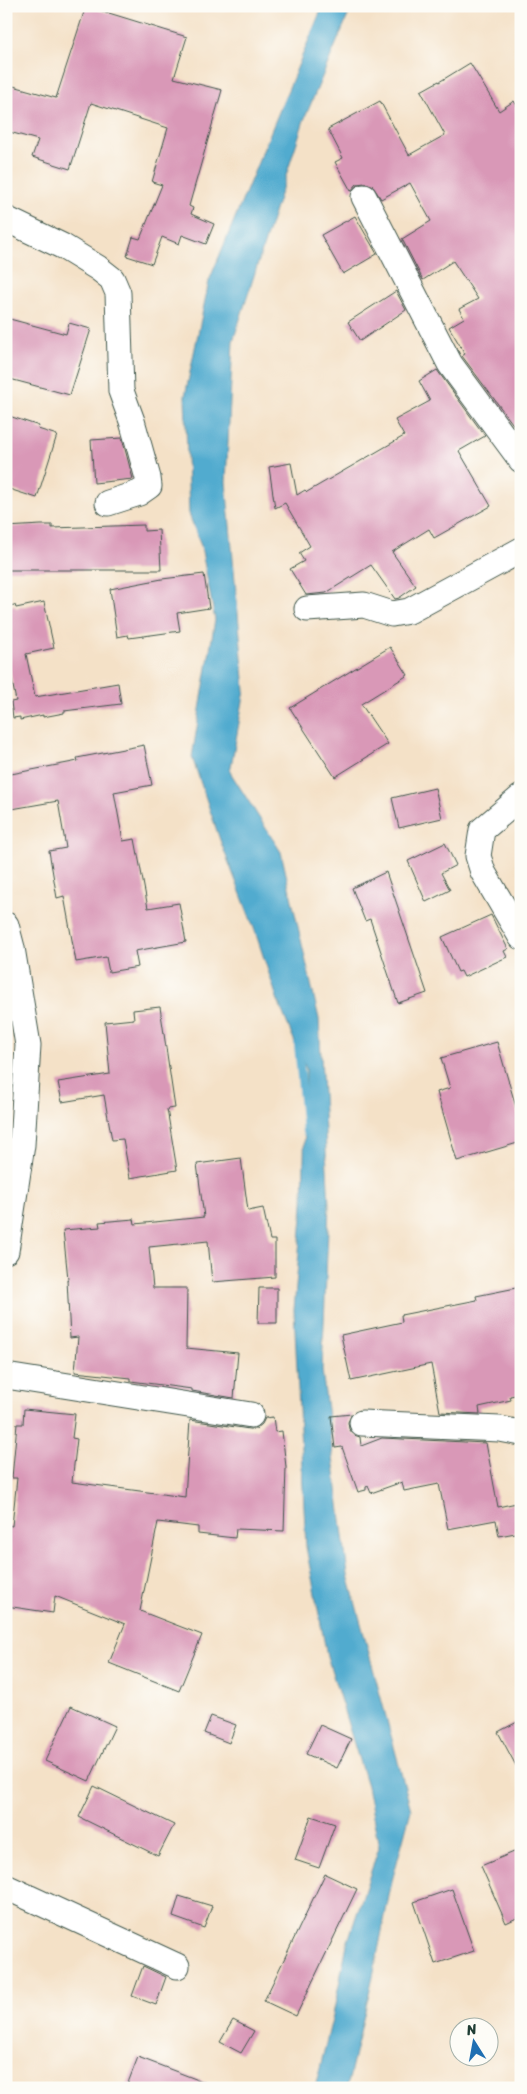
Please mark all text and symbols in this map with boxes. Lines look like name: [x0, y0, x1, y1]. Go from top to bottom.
north arrow: [450, 2016, 500, 2066]
text: N: [463, 2016, 479, 2043]

